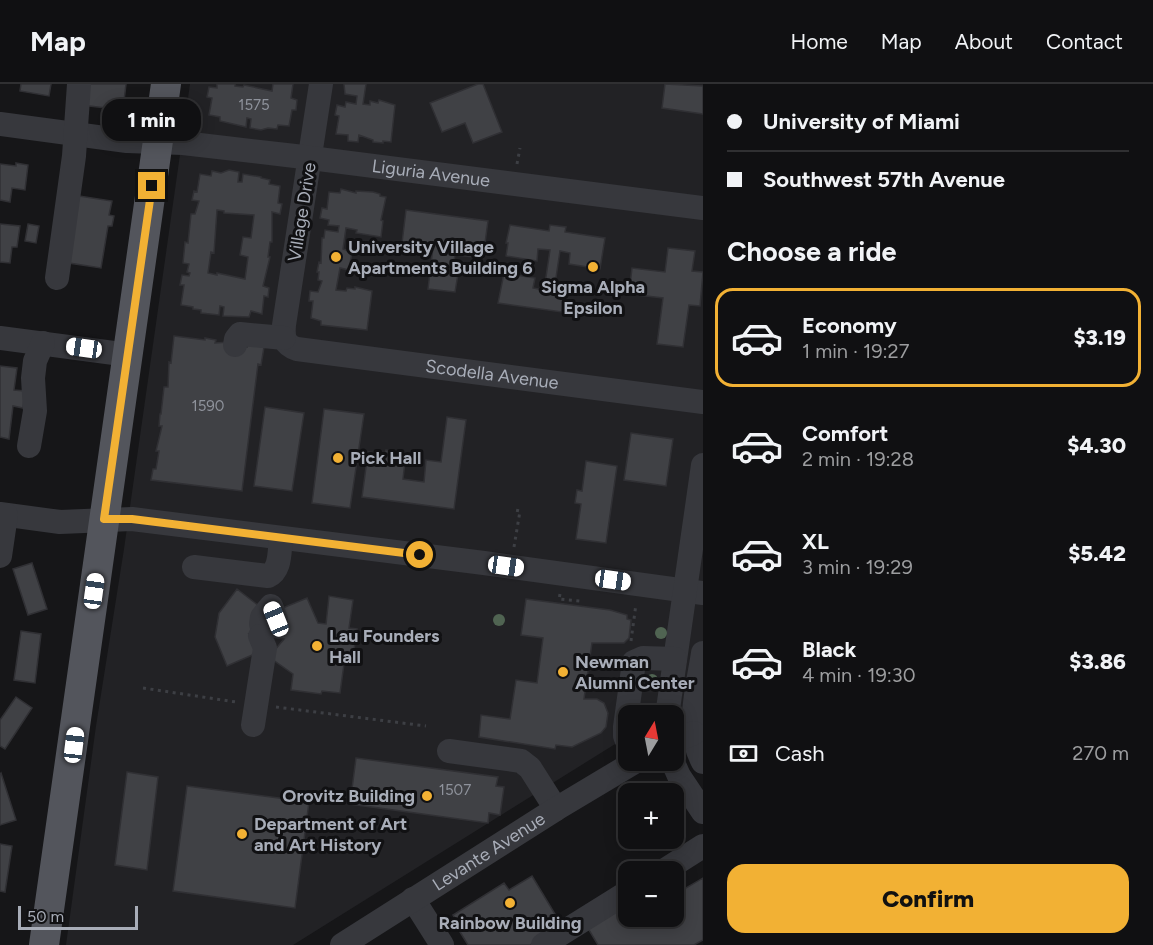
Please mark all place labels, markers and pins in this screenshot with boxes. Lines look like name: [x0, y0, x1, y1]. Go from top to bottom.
place label: University Village Apartments Building 6: [348, 236, 533, 279]
marker: University Village Apartments Building 6: [329, 250, 343, 264]
marker: Sigma Alpha Epsilon: [586, 260, 600, 274]
place label: Sigma Alpha Epsilon: [541, 276, 645, 319]
place label: Pick Hall: [350, 447, 421, 469]
marker: Pick Hall: [331, 451, 345, 465]
place label: Lau Founders Hall: [329, 625, 440, 668]
marker: Lau Founders Hall: [310, 639, 324, 653]
place label: Newman Alumni Center: [575, 651, 695, 694]
marker: Newman Alumni Center: [556, 665, 570, 679]
place label: Orovitz Building: [282, 785, 415, 807]
marker: Orovitz Building: [420, 789, 434, 803]
place label: Department of Art and Art History: [254, 813, 407, 856]
marker: Department of Art and Art History: [235, 827, 249, 841]
marker: Rainbow Building: [503, 896, 517, 910]
place label: Rainbow Building: [438, 912, 582, 934]

